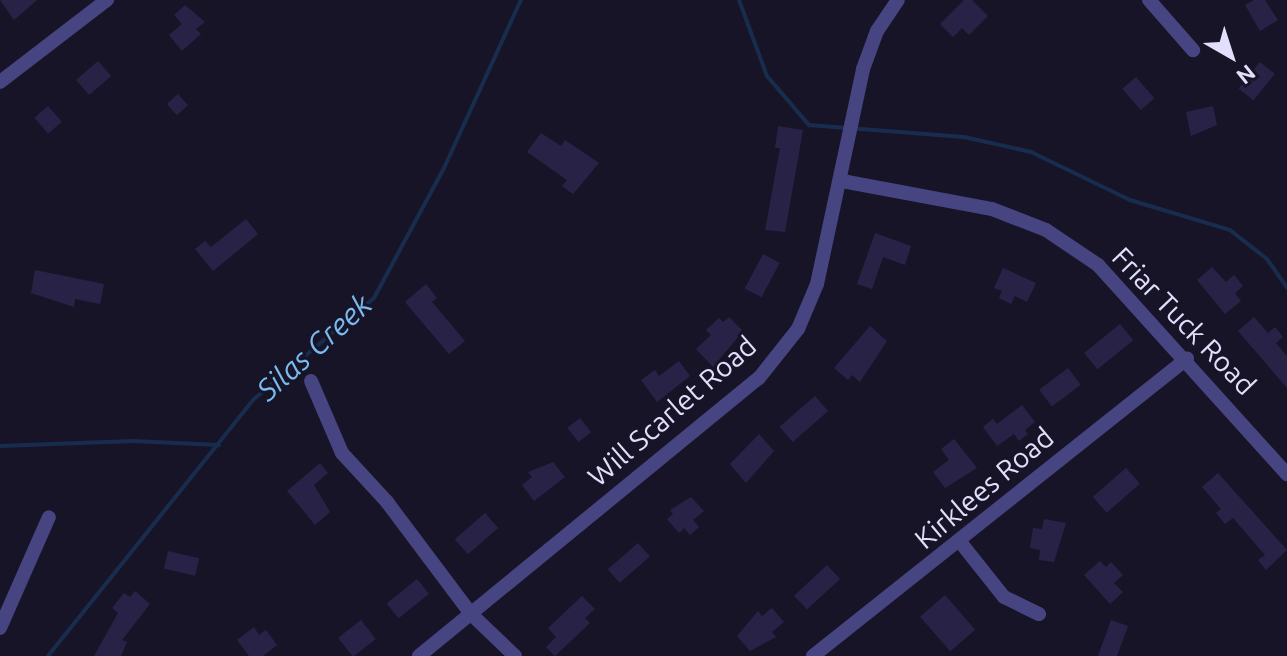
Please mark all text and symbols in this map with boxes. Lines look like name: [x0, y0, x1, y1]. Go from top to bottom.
north arrow: [1191, 16, 1271, 96]
text: N: [1232, 60, 1261, 90]
street label: Friar Tuck Road: [1105, 240, 1263, 402]
water label: Silas Creek: [249, 286, 379, 408]
street label: Will Scarlet Road: [581, 329, 763, 493]
street label: Kirklees Road: [908, 420, 1060, 556]

